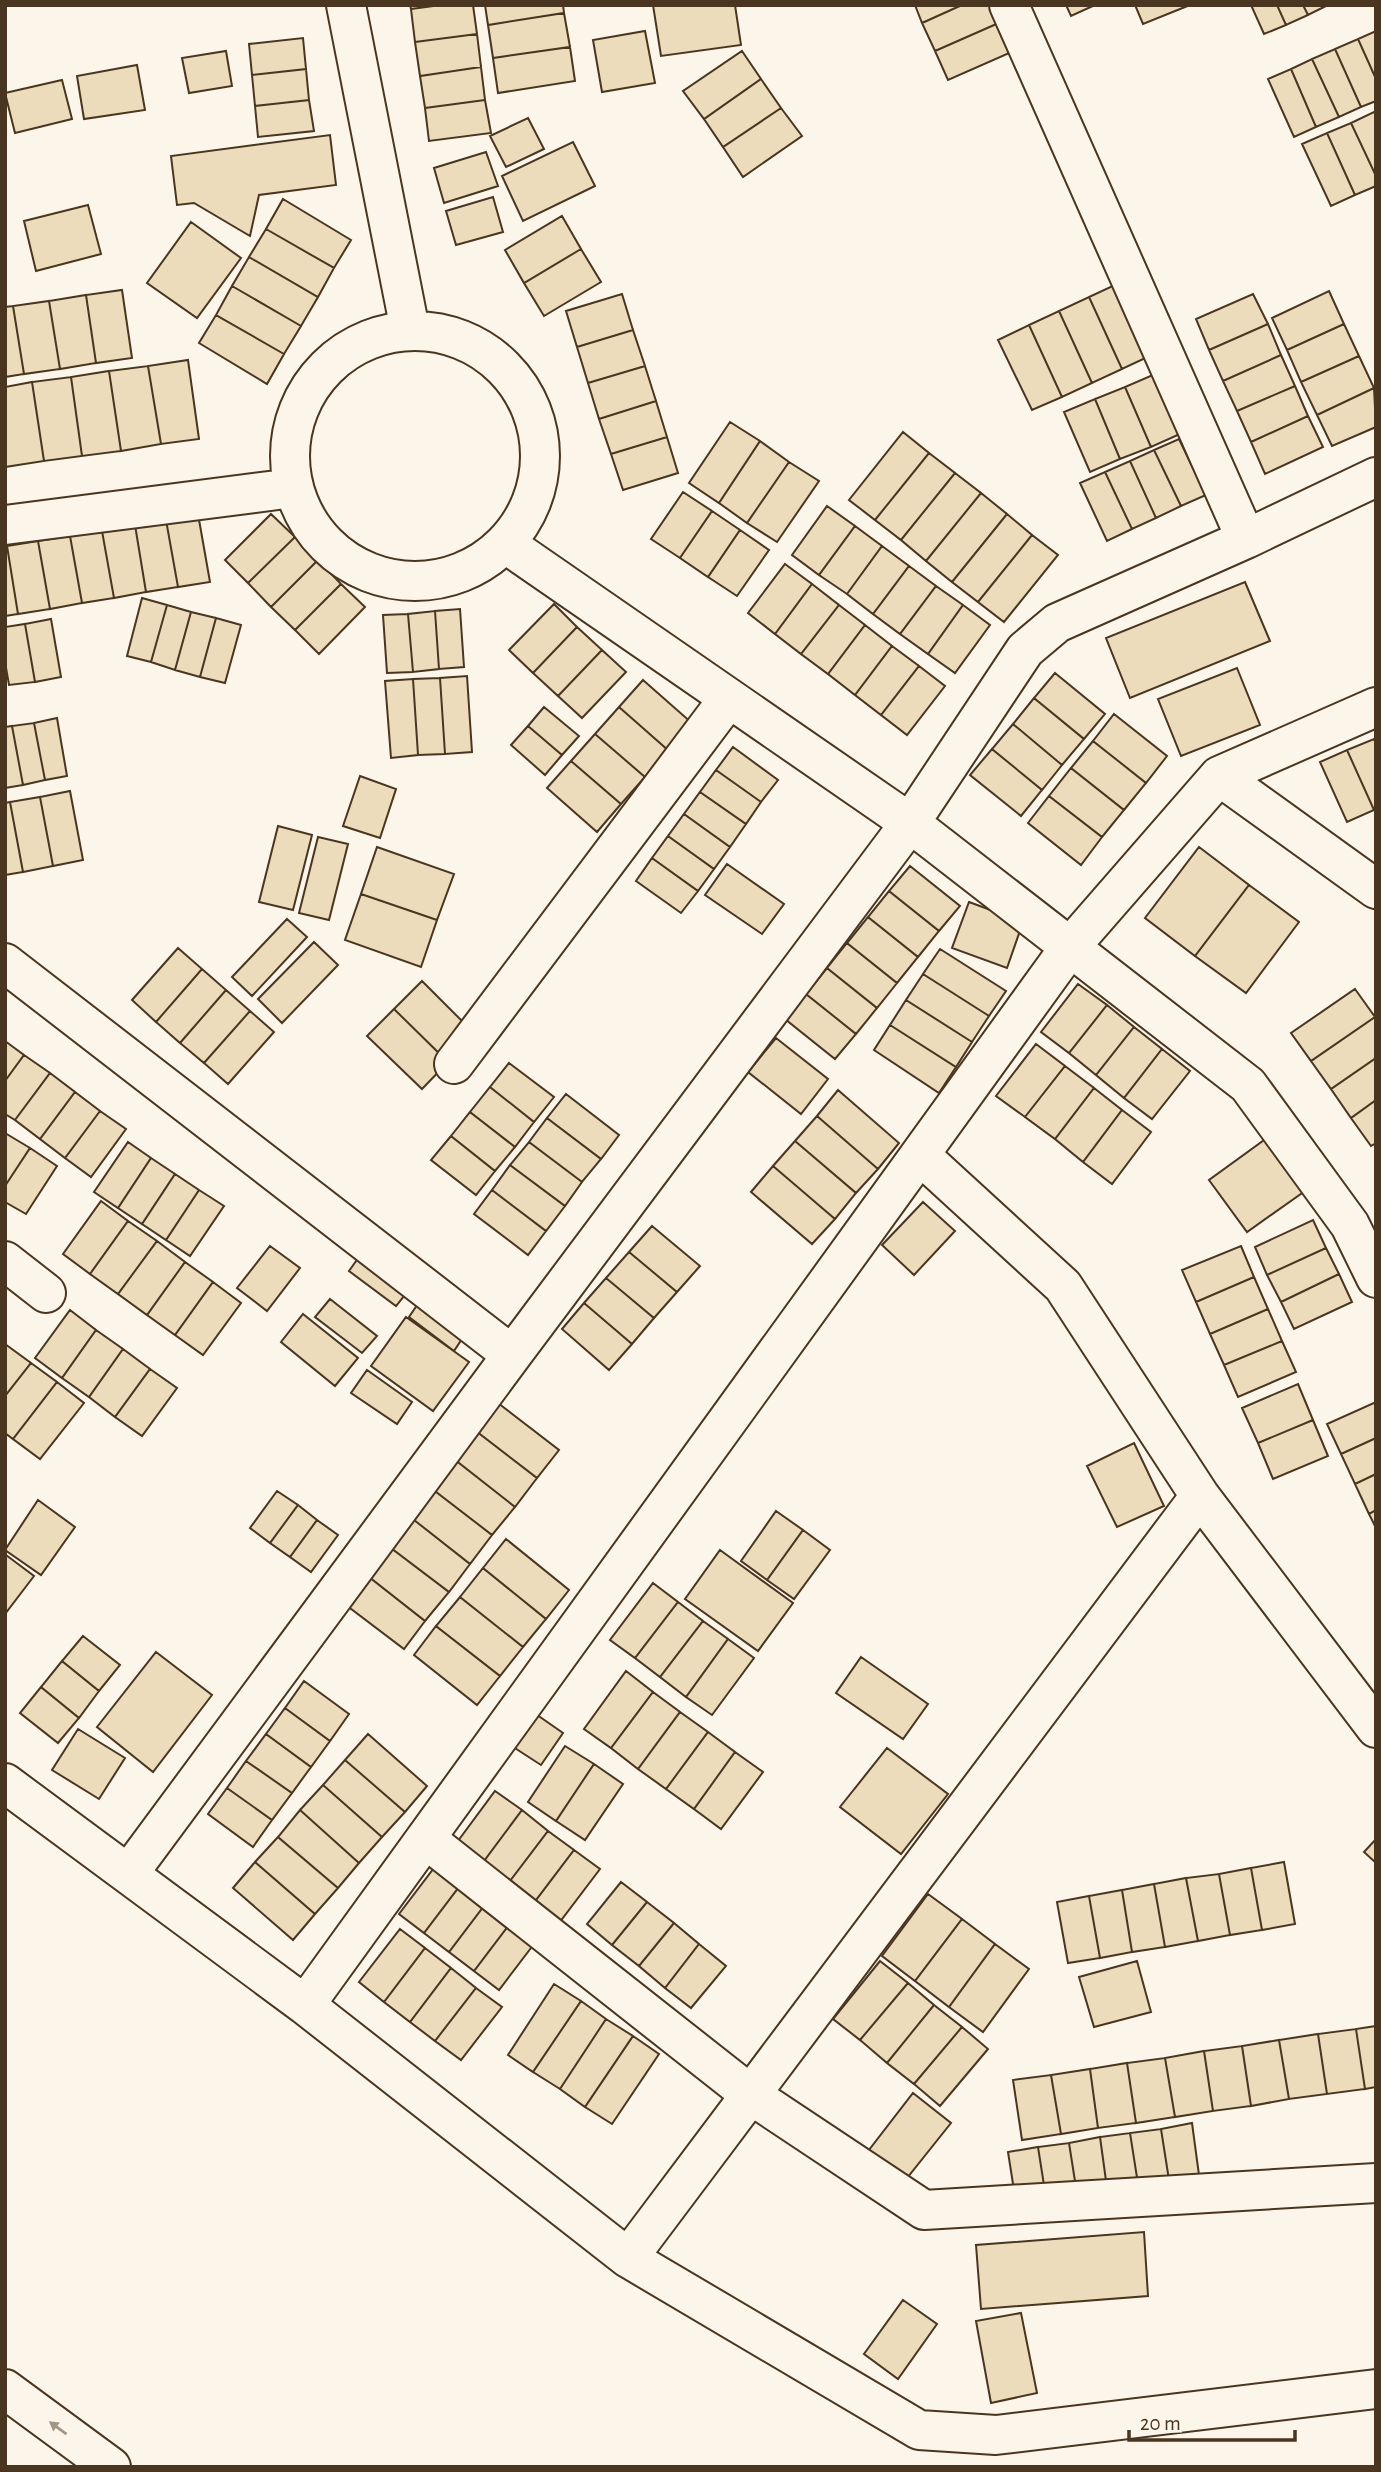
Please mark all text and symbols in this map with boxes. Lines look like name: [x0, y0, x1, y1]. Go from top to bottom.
scale bar: [1129, 2398, 1295, 2442]
text: 20 m: [1140, 2413, 1181, 2434]
one-way arrow: [49, 2421, 67, 2435]

